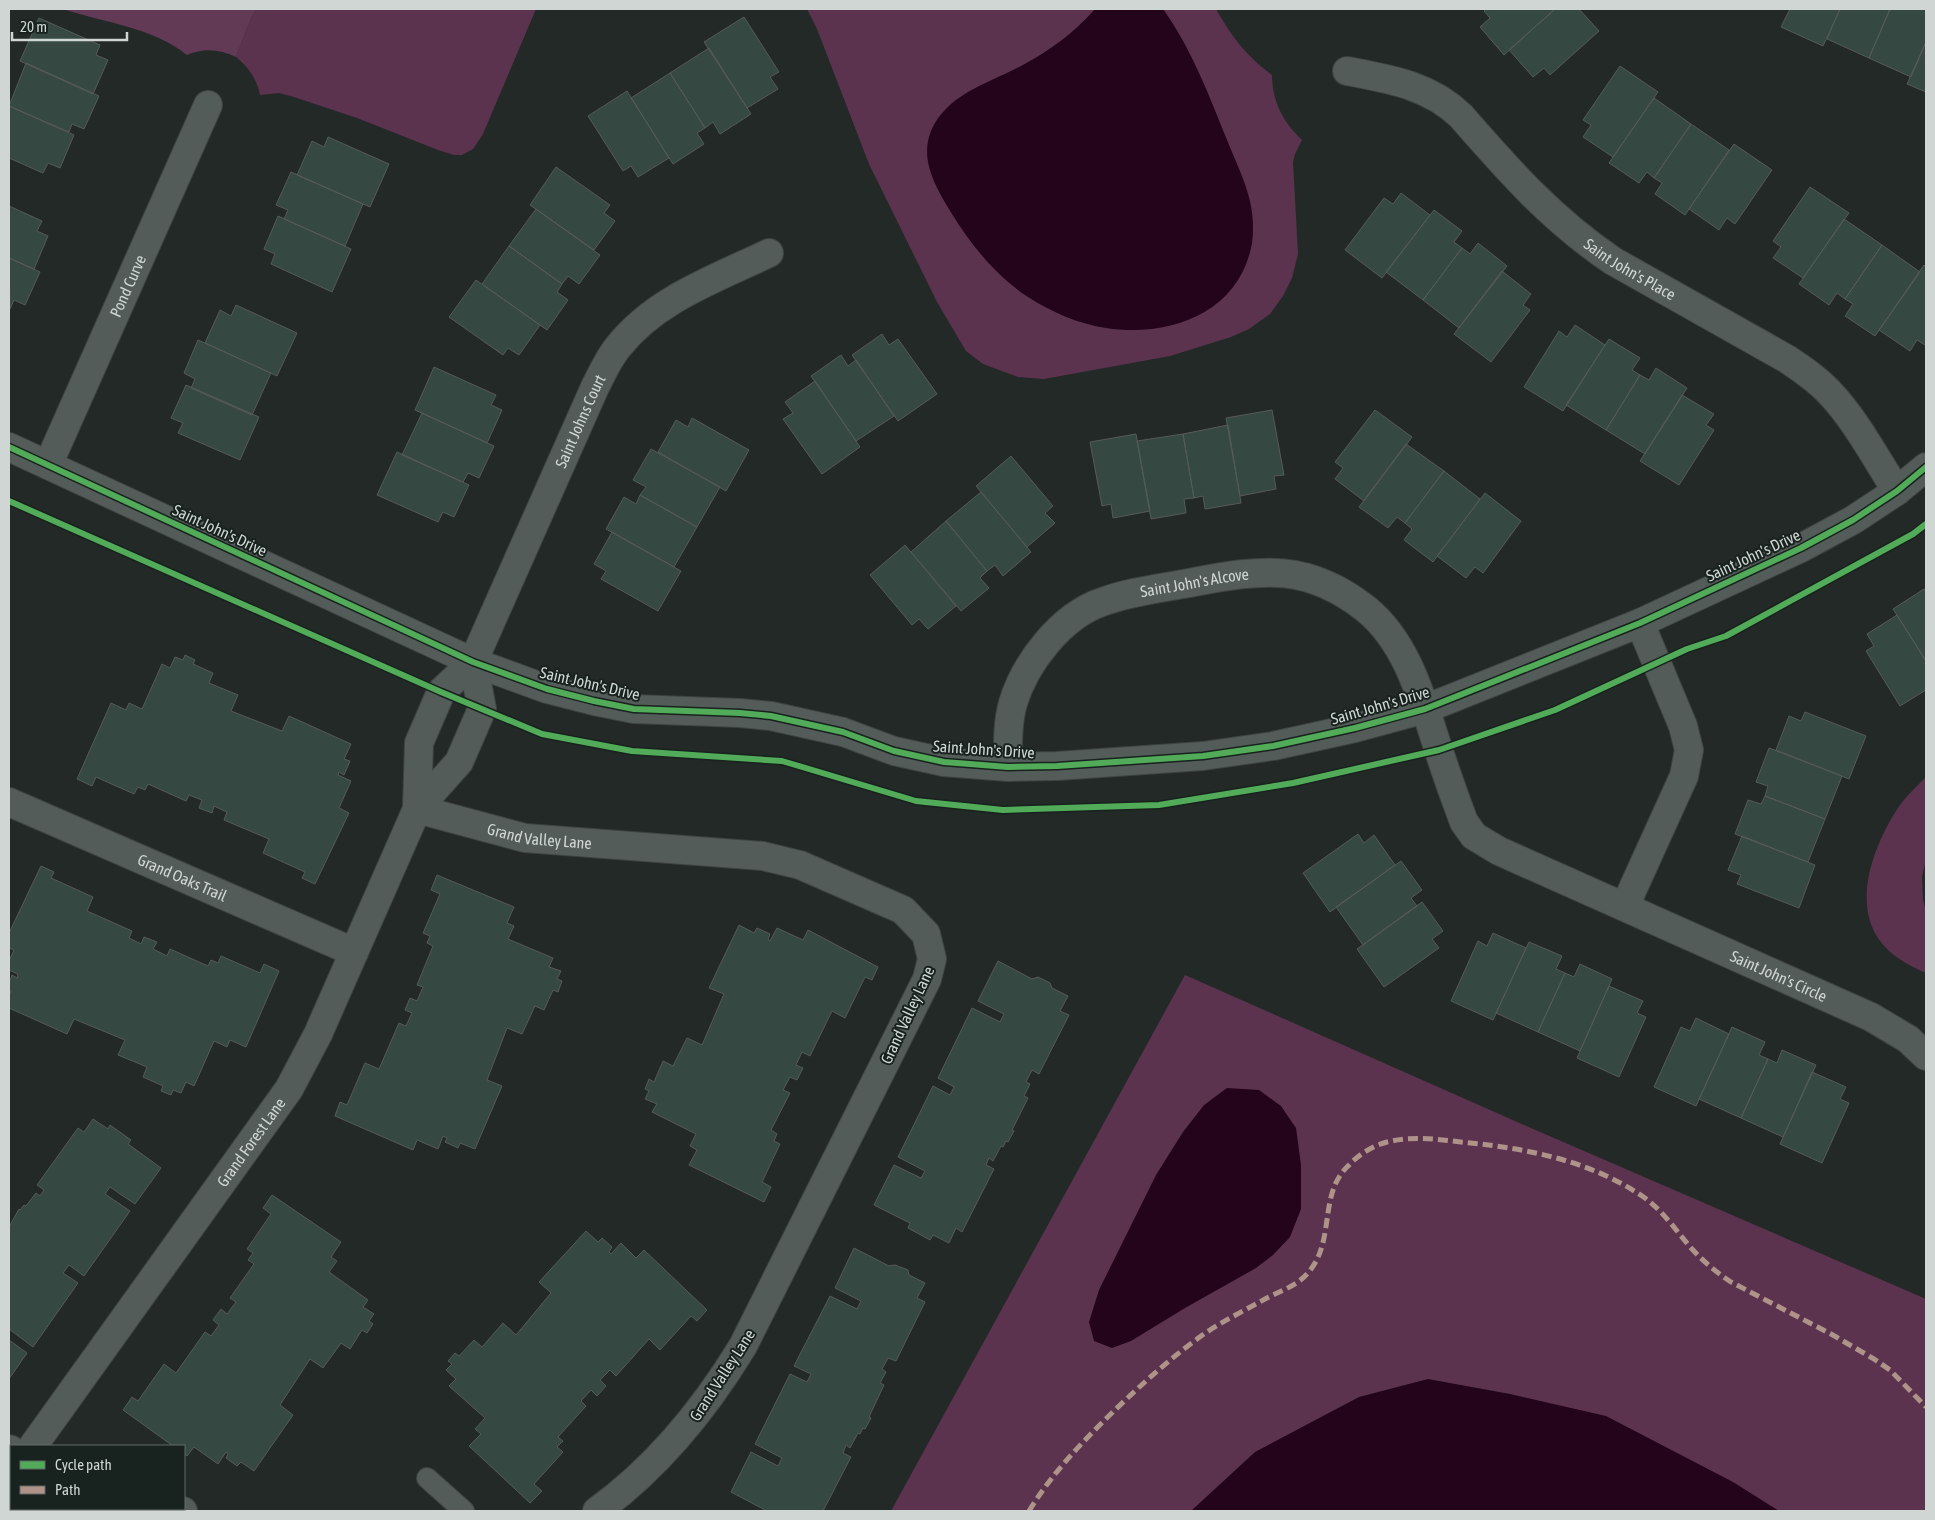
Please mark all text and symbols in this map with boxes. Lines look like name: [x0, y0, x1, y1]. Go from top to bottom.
scale bar: [12, 10, 128, 42]
text: 20 m: [20, 18, 47, 35]
street label: Saint John's Place: [1581, 234, 1679, 303]
street label: Pond Curve: [106, 252, 149, 320]
street label: Saint Johns Court: [551, 371, 609, 470]
street label: Saint John's Drive: [170, 500, 270, 560]
street label: Saint John's Drive: [1703, 525, 1803, 585]
street label: Saint John's Alcove: [1139, 565, 1250, 600]
street label: Saint John's Drive: [538, 663, 642, 703]
street label: Saint John's Drive: [1329, 682, 1431, 728]
street label: Saint John's Drive: [933, 736, 1035, 762]
street label: Grand Valley Lane: [485, 819, 592, 852]
street label: Grand Oaks Trail: [135, 850, 230, 905]
street label: Saint John's Circle: [1728, 946, 1830, 1005]
street label: Grand Valley Lane: [877, 963, 938, 1067]
street label: Grand Forest Lane: [213, 1094, 289, 1190]
street label: Grand Valley Lane: [686, 1326, 759, 1425]
legend: [10, 1445, 185, 1510]
text: Cycle path: [55, 1456, 112, 1473]
text: Path: [55, 1481, 81, 1498]

